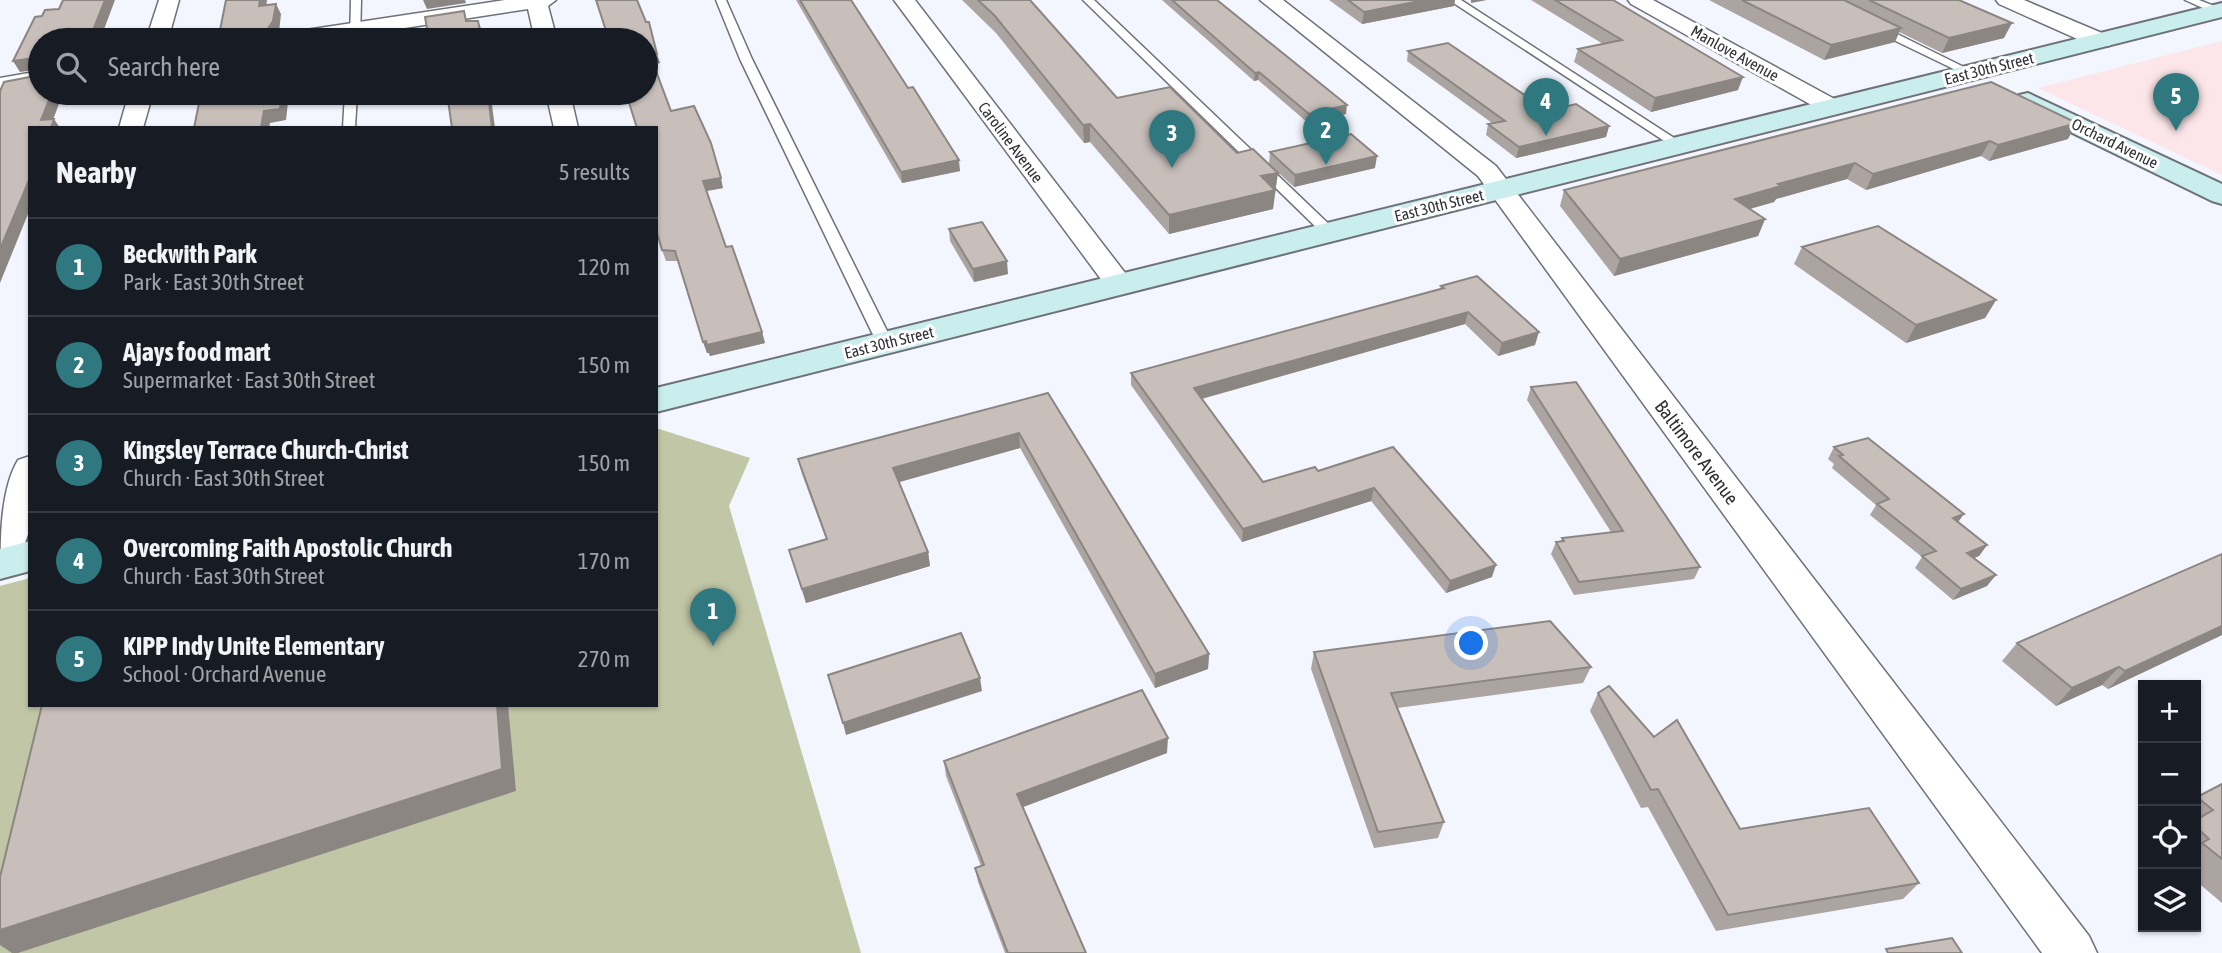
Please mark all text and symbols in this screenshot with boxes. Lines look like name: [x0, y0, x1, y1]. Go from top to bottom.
street label: Manlove Avenue: [1688, 21, 1782, 85]
search box: [28, 28, 658, 105]
icon: search: [52, 48, 90, 86]
street label: East 30th Street: [1942, 48, 2036, 88]
text: Search here: [108, 52, 220, 82]
pin: 5: [2153, 73, 2199, 131]
pin: 4: [1523, 78, 1569, 136]
street label: Caroline Avenue: [975, 98, 1047, 186]
pin: 2: [1303, 107, 1349, 165]
pin: 3: [1149, 110, 1195, 168]
street label: Orchard Avenue: [2069, 114, 2161, 172]
text: Nearby: [56, 155, 136, 189]
text: 5 results: [559, 159, 630, 185]
street label: East 30th Street: [1392, 185, 1486, 225]
text: Beckwith Park: [123, 239, 257, 269]
text: 1: [74, 254, 84, 280]
text: 120 m: [578, 254, 630, 280]
text: Park · East 30th Street: [123, 269, 304, 295]
street label: East 30th Street: [842, 322, 936, 362]
text: Ajays food mart: [123, 337, 270, 367]
text: 2: [74, 352, 84, 378]
text: 150 m: [578, 352, 630, 378]
text: Supermarket · East 30th Street: [123, 367, 375, 393]
street label: Baltimore Avenue: [1651, 396, 1743, 508]
text: Kingsley Terrace Church-Christ: [123, 435, 409, 465]
text: 3: [74, 450, 84, 476]
text: 150 m: [578, 450, 630, 476]
text: Church · East 30th Street: [123, 465, 325, 491]
text: Overcoming Faith Apostolic Church: [123, 533, 452, 563]
text: 4: [74, 548, 84, 574]
text: 170 m: [578, 548, 630, 574]
text: Church · East 30th Street: [123, 563, 325, 589]
pin: 1: [690, 588, 736, 646]
your location: [1454, 626, 1488, 660]
text: KIPP Indy Unite Elementary: [123, 631, 384, 661]
text: 5: [74, 646, 84, 672]
text: 270 m: [578, 646, 630, 672]
text: School · Orchard Avenue: [123, 661, 326, 687]
map controls: [2138, 680, 2201, 932]
button: +: [2138, 680, 2201, 743]
button: −: [2138, 743, 2201, 806]
button: locate: [2138, 806, 2201, 869]
button: layers: [2138, 869, 2201, 932]

